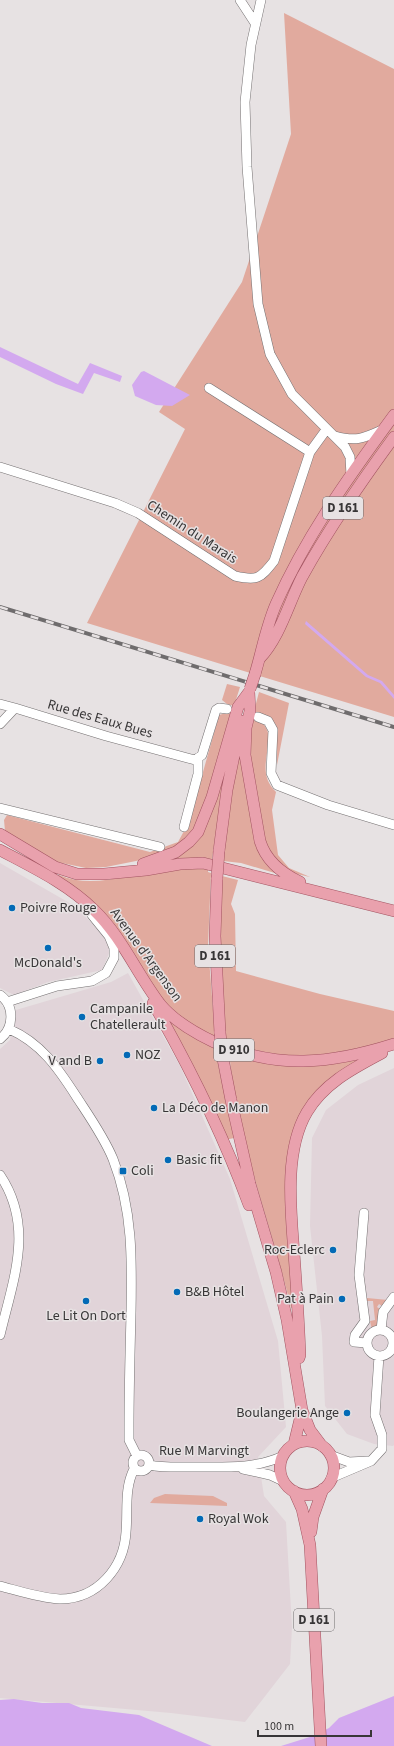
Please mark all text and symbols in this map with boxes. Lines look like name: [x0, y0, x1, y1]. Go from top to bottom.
street label: Chemin du Marais: [143, 495, 241, 569]
road number: D 161: [323, 497, 363, 519]
street label: Rue des Eaux Bues: [45, 694, 155, 744]
place label: Poivre Rouge: [20, 898, 97, 918]
marker: Poivre Rouge: [7, 903, 17, 913]
street label: Avenue d'Argenson: [105, 904, 187, 1006]
marker: McDonald's: [43, 943, 53, 953]
road number: D 161: [195, 945, 235, 967]
place label: McDonald's: [14, 953, 82, 973]
place label: Campanile Chatellerault: [90, 999, 166, 1035]
marker: Campanile Chatellerault: [77, 1012, 87, 1022]
road number: D 910: [214, 1039, 254, 1061]
place label: NOZ: [135, 1045, 161, 1065]
marker: NOZ: [122, 1050, 132, 1060]
place label: V and B: [48, 1051, 92, 1071]
marker: V and B: [95, 1056, 105, 1066]
place label: La Déco de Manon: [162, 1098, 268, 1118]
marker: La Déco de Manon: [149, 1103, 159, 1113]
place label: Basic fit: [176, 1150, 222, 1170]
marker: Basic fit: [163, 1155, 173, 1165]
place label: Coli: [131, 1161, 154, 1181]
marker: Coli: [118, 1166, 128, 1176]
place label: Roc-Eclerc: [264, 1240, 326, 1260]
marker: Roc-Eclerc: [328, 1245, 338, 1255]
place label: B&B Hôtel: [185, 1282, 245, 1302]
marker: B&B Hôtel: [172, 1287, 182, 1297]
place label: Pat à Pain: [277, 1289, 334, 1309]
marker: Pat à Pain: [337, 1294, 347, 1304]
marker: Le Lit On Dort: [81, 1296, 91, 1306]
place label: Le Lit On Dort: [46, 1306, 126, 1326]
place label: Boulangerie Ange: [236, 1403, 339, 1423]
marker: Boulangerie Ange: [342, 1408, 352, 1418]
street label: Rue M Marvingt: [159, 1441, 249, 1461]
place label: Royal Wok: [208, 1509, 269, 1529]
marker: Royal Wok: [195, 1514, 205, 1524]
road number: D 161: [294, 1609, 334, 1631]
scale bar: [258, 1712, 371, 1738]
text: 100 m: [264, 1718, 294, 1735]

